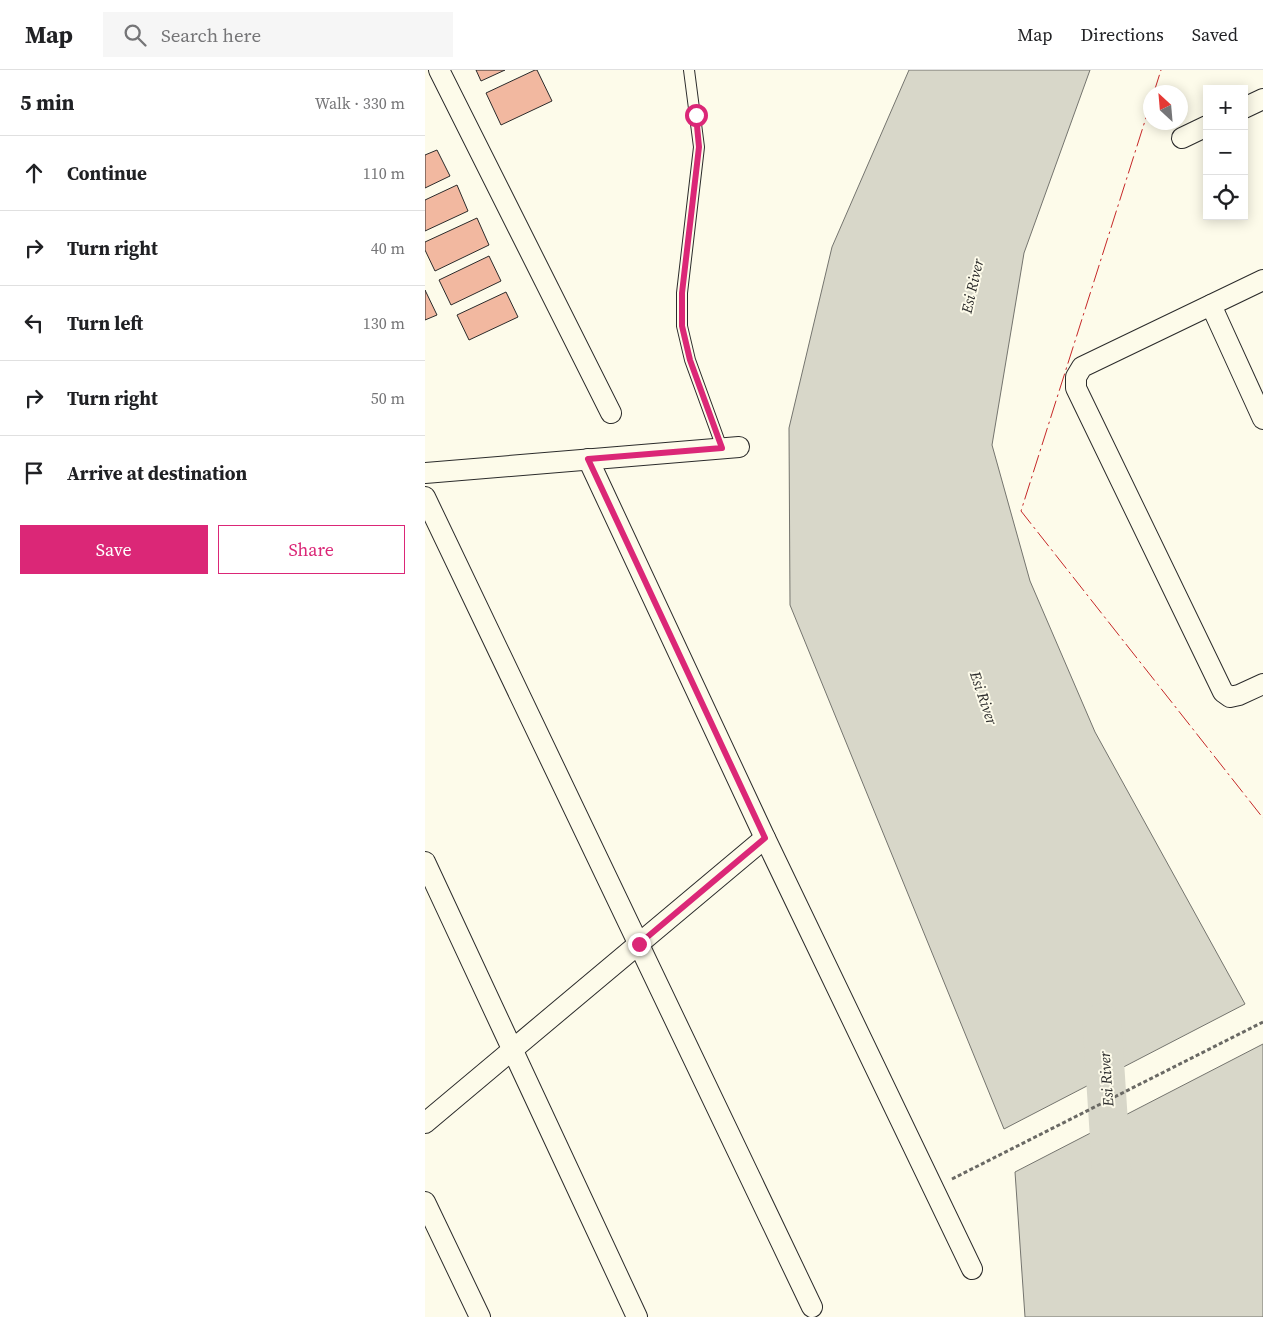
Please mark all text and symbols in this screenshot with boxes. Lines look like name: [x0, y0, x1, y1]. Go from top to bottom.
search box: [103, 12, 453, 57]
text: Map: [25, 18, 73, 51]
icon: search: [121, 21, 149, 49]
text: Search here: [161, 22, 261, 48]
text: Map: [1017, 22, 1053, 47]
text: Directions: [1081, 22, 1164, 47]
text: Saved: [1192, 22, 1238, 47]
north arrow: [1143, 85, 1188, 130]
map controls: [1203, 85, 1248, 220]
button: +: [1203, 85, 1248, 130]
text: 5 min: [20, 88, 75, 117]
text: Walk · 330 m: [315, 92, 405, 114]
route start: [685, 104, 708, 127]
button: −: [1203, 130, 1248, 175]
icon: ahead: [20, 159, 48, 187]
text: Continue: [67, 160, 147, 186]
text: 110 m: [363, 162, 405, 184]
button: locate: [1203, 175, 1248, 220]
icon: right: [20, 234, 48, 262]
text: Turn right: [67, 235, 158, 261]
text: 40 m: [371, 237, 405, 259]
water label: Esi River: [955, 256, 989, 316]
icon: left: [20, 309, 48, 337]
text: Turn left: [67, 310, 143, 336]
text: 130 m: [363, 312, 405, 334]
icon: right: [20, 384, 48, 412]
text: Turn right: [67, 385, 158, 411]
text: 50 m: [371, 387, 405, 409]
icon: arrive: [20, 459, 48, 487]
text: Arrive at destination: [67, 460, 247, 486]
button: Save: [20, 525, 208, 574]
button: Share: [218, 525, 405, 574]
water label: Esi River: [965, 667, 1003, 729]
route end: [628, 933, 651, 956]
water label: Esi River: [1094, 1050, 1118, 1108]

